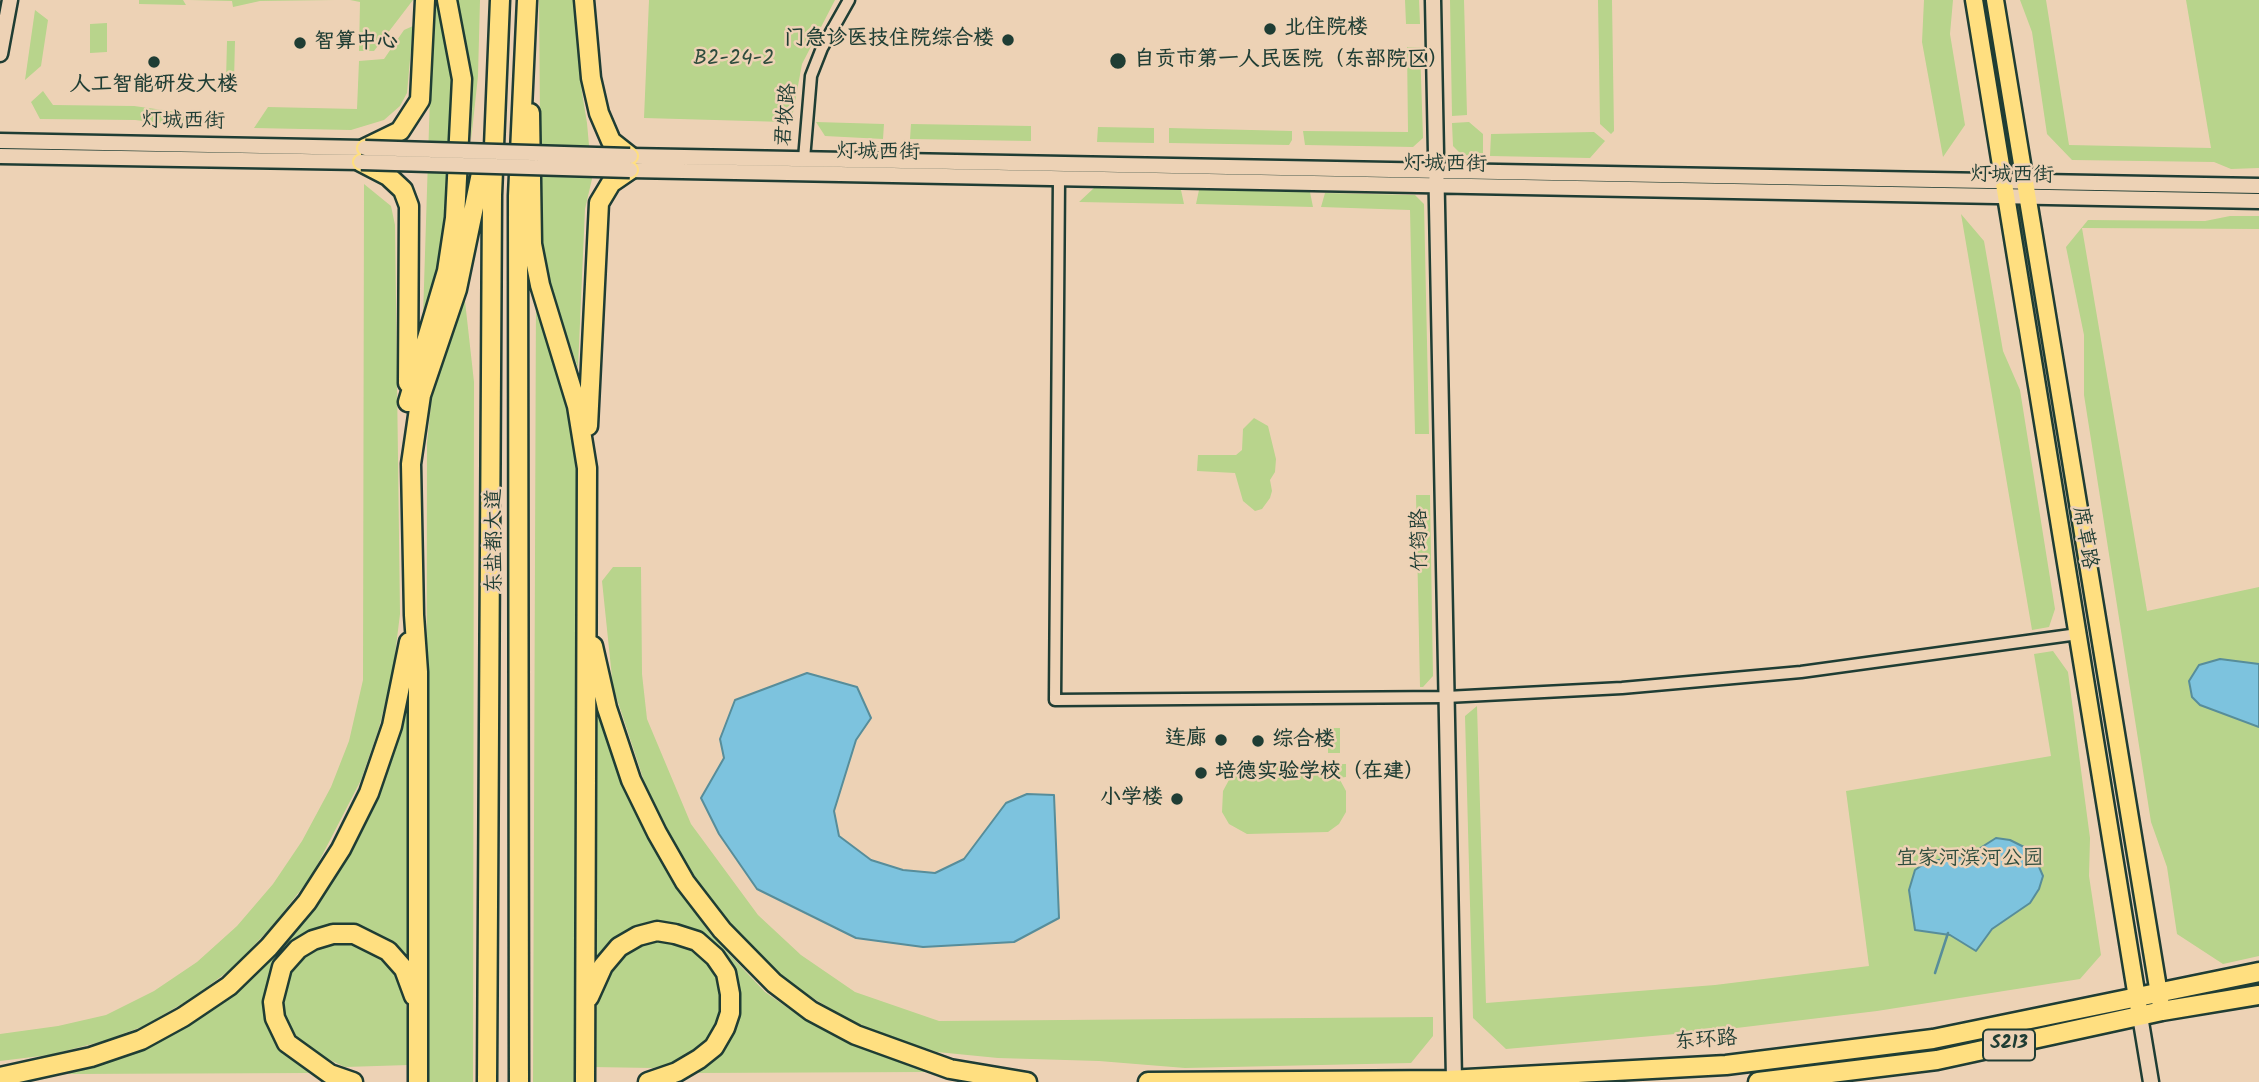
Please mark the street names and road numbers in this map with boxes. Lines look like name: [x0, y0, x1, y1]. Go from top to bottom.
street label: 君牧路: [773, 83, 803, 147]
street label: 灯城西街: [141, 110, 225, 136]
street label: 灯城西街: [836, 141, 920, 167]
street label: 灯城西街: [1403, 153, 1487, 179]
street label: 灯城西街: [1970, 164, 2054, 190]
street label: 东盐都大道: [483, 489, 509, 593]
street label: 席草路: [2066, 505, 2100, 571]
street label: 竹筠路: [1409, 508, 1435, 572]
street label: 东环路: [1674, 1027, 1738, 1057]
road number: S213: [1983, 1030, 2035, 1060]

